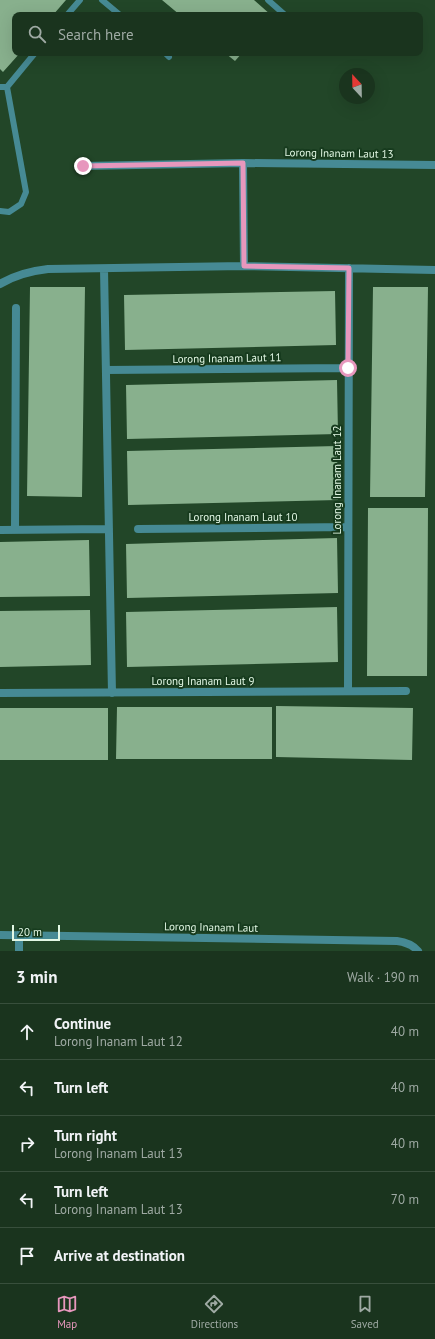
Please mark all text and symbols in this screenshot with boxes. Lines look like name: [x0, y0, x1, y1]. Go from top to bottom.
search box: [12, 12, 423, 56]
icon: search: [26, 23, 48, 45]
text: Search here: [58, 25, 134, 44]
north arrow: [339, 68, 375, 104]
street label: Lorong Inanam Laut 13: [284, 145, 394, 161]
route end: [74, 157, 92, 175]
street label: Lorong Inanam Laut 11: [172, 350, 282, 366]
route start: [339, 359, 357, 377]
street label: Lorong Inanam Laut 12: [330, 426, 344, 534]
street label: Lorong Inanam Laut 10: [189, 510, 297, 524]
street label: Lorong Inanam Laut 9: [152, 674, 254, 688]
street label: Lorong Inanam Laut: [164, 919, 258, 935]
scale bar: [12, 923, 60, 942]
text: 20 m: [18, 925, 42, 939]
text: 3 min: [16, 966, 57, 988]
text: Walk · 190 m: [347, 969, 419, 986]
text: Continue: [54, 1014, 111, 1033]
icon: ahead: [16, 1021, 38, 1043]
text: 40 m: [391, 1023, 419, 1040]
text: Lorong Inanam Laut 12: [54, 1033, 183, 1050]
icon: left: [16, 1077, 38, 1099]
text: Turn left: [54, 1078, 108, 1097]
text: 40 m: [391, 1079, 419, 1096]
text: Turn right: [54, 1126, 117, 1145]
icon: right: [16, 1133, 38, 1155]
text: 40 m: [391, 1135, 419, 1152]
text: Lorong Inanam Laut 13: [54, 1145, 183, 1162]
text: Turn left: [54, 1182, 108, 1201]
icon: left: [16, 1189, 38, 1211]
text: 70 m: [391, 1191, 419, 1208]
text: Lorong Inanam Laut 13: [54, 1201, 183, 1218]
icon: arrive: [16, 1245, 38, 1267]
text: Arrive at destination: [54, 1246, 185, 1265]
tab: Map: [56, 1293, 78, 1331]
tab: Directions: [191, 1293, 238, 1331]
tab: Saved: [351, 1293, 379, 1331]

